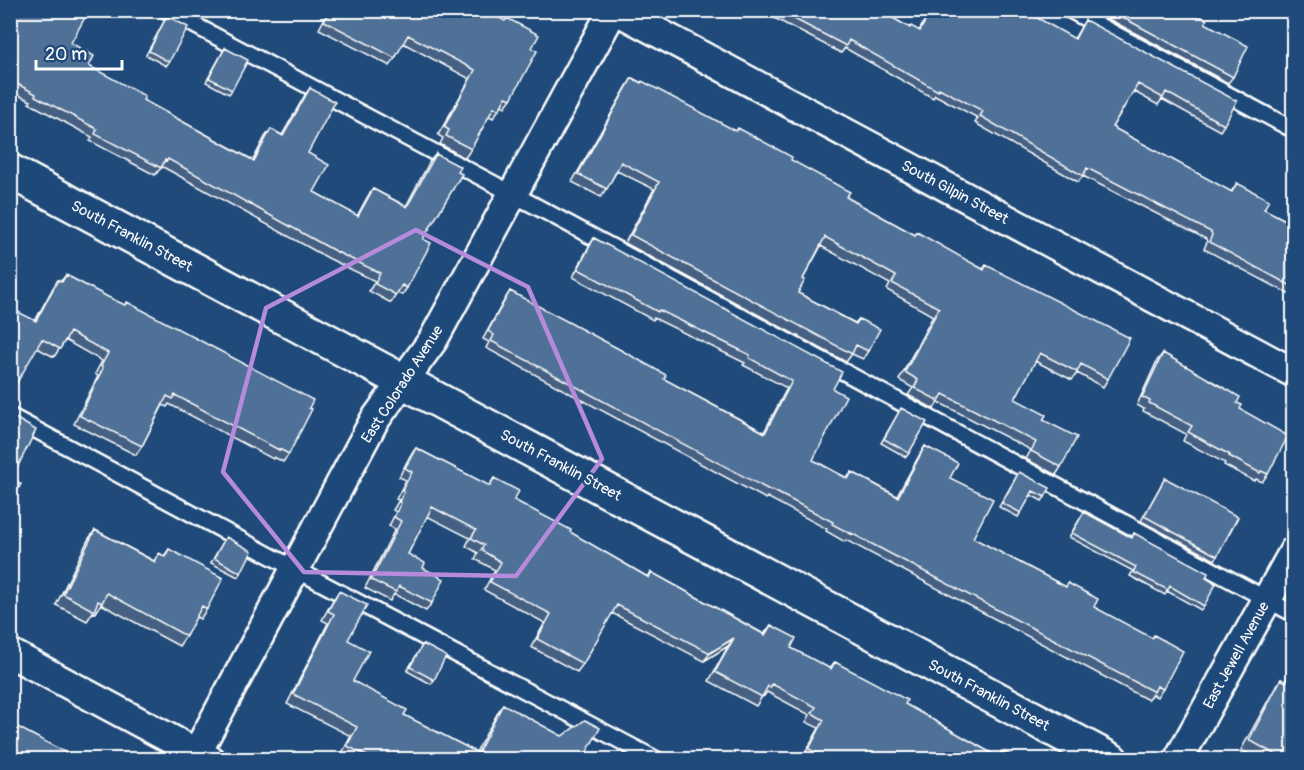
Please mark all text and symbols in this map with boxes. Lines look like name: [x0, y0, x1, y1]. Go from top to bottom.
scale bar: [36, 33, 122, 71]
text: 20 m: [45, 43, 87, 66]
street label: South Gilpin Street: [898, 156, 1013, 229]
street label: South Franklin Street: [68, 196, 197, 277]
street label: East Colorado Avenue: [357, 321, 448, 447]
street label: South Franklin Street: [497, 425, 626, 506]
street label: East Jewell Avenue: [1199, 598, 1274, 712]
street label: South Franklin Street: [925, 655, 1054, 736]

